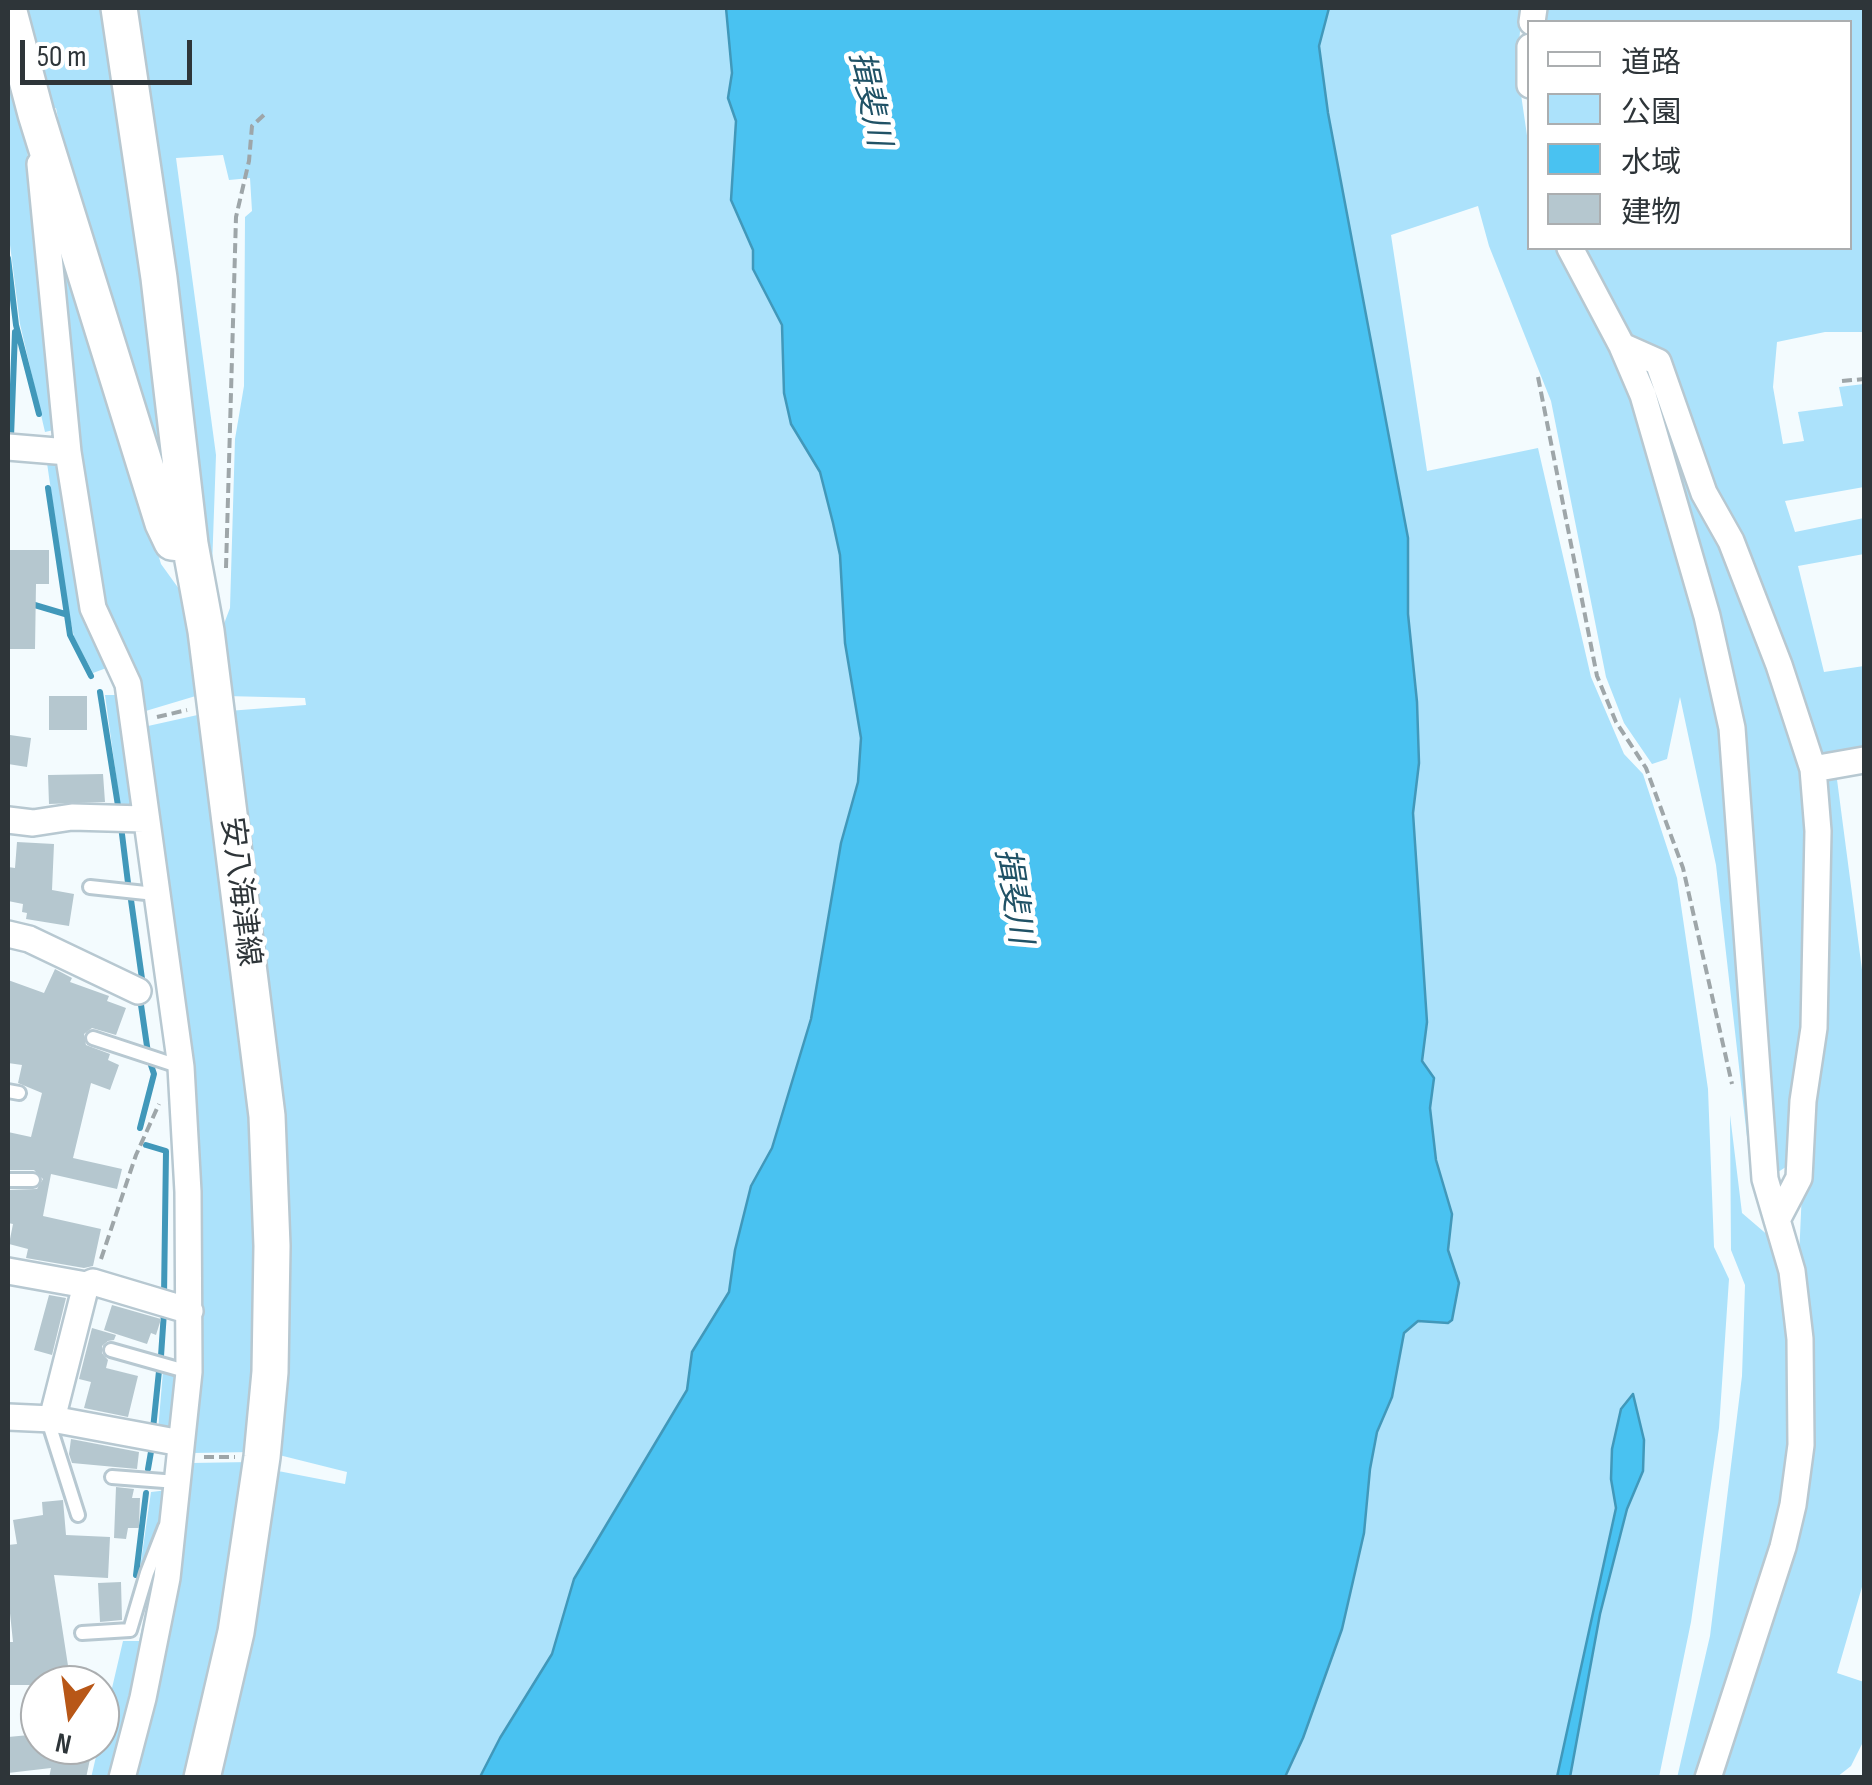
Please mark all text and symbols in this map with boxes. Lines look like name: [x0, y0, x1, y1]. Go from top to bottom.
scale bar: [25, 20, 198, 82]
legend: [1527, 20, 1852, 250]
text: 50 m: [37, 39, 86, 75]
text: 道路: [1621, 45, 1681, 81]
water label: 揖斐川: [839, 48, 897, 150]
text: 公園: [1621, 95, 1681, 131]
text: 水域: [1621, 145, 1681, 181]
text: 建物: [1621, 195, 1681, 231]
street label: 安八海津線: [212, 815, 266, 969]
water label: 揖斐川: [986, 846, 1038, 946]
north arrow: [20, 1665, 120, 1765]
text: N: [53, 1725, 75, 1761]

